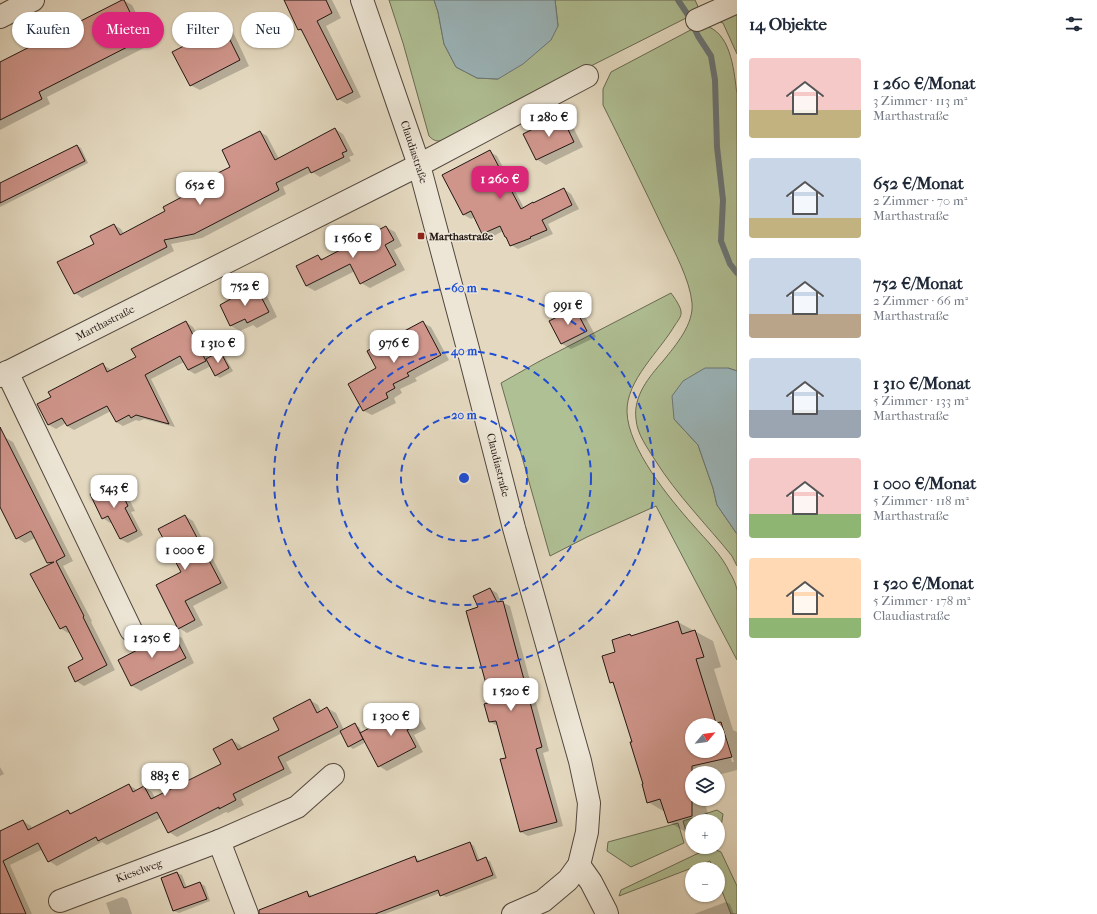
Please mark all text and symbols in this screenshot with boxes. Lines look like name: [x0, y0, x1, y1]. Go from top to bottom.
chip: Kaufen: [12, 12, 84, 48]
chip: Mieten: [92, 12, 164, 48]
chip: Filter: [172, 12, 233, 48]
chip: Neu: [241, 12, 294, 48]
icon: filters: [1063, 13, 1085, 35]
text: 14 Objekte: [749, 14, 827, 34]
text: 1 260 €/Monat: [873, 73, 976, 93]
icon: home: [781, 74, 829, 122]
text: 3 Zimmer · 113 m²: [873, 93, 967, 108]
pin: 1 280 €: [512, 104, 586, 138]
text: Marthastraße: [873, 108, 949, 123]
text: 1 280 €: [530, 109, 568, 124]
street label: Claudiastraße: [398, 119, 430, 186]
pin: 1 260 €: [463, 166, 537, 200]
text: 1 260 €: [481, 171, 519, 186]
pin: 652 €: [172, 172, 228, 206]
text: 652 €/Monat: [873, 173, 964, 193]
icon: home: [781, 174, 829, 222]
text: 652 €: [185, 177, 215, 192]
text: 2 Zimmer · 70 m²: [873, 193, 968, 208]
text: Marthastraße: [873, 208, 949, 223]
pin: 1 560 €: [316, 225, 390, 259]
text: 1 560 €: [334, 230, 372, 245]
place label: Marthastraße: [428, 230, 494, 243]
marker: Marthastraße: [416, 231, 426, 241]
pin: 752 €: [217, 273, 273, 307]
text: 752 €/Monat: [873, 273, 963, 293]
icon: home: [781, 274, 829, 322]
text: 752 €: [230, 278, 260, 293]
text: 60 m: [451, 281, 478, 295]
pin: 991 €: [540, 292, 596, 326]
text: 2 Zimmer · 66 m²: [873, 293, 968, 308]
text: 991 €: [554, 297, 582, 312]
street label: Marthastraße: [73, 302, 137, 343]
text: Marthastraße: [873, 308, 949, 323]
pin: 1 310 €: [181, 330, 255, 364]
pin: 976 €: [366, 330, 422, 364]
text: 1 310 €: [200, 335, 236, 350]
text: 976 €: [379, 335, 409, 350]
text: 40 m: [450, 344, 478, 359]
text: 1 310 €/Monat: [873, 373, 971, 393]
icon: home: [781, 374, 829, 422]
text: 5 Zimmer · 133 m²: [873, 393, 968, 408]
text: 20 m: [451, 408, 478, 422]
text: Marthastraße: [873, 408, 949, 423]
street label: Claudiastraße: [484, 432, 512, 499]
centre of rings: [457, 471, 471, 485]
text: 1 000 €/Monat: [873, 473, 976, 493]
icon: home: [781, 474, 829, 522]
pin: 543 €: [86, 475, 142, 509]
text: 543 €: [99, 480, 129, 495]
text: 5 Zimmer · 118 m²: [873, 493, 969, 508]
text: Marthastraße: [873, 508, 949, 523]
pin: 1 000 €: [148, 537, 222, 571]
text: 1 000 €: [165, 542, 205, 557]
text: 1 520 €/Monat: [873, 573, 974, 593]
icon: home: [781, 574, 829, 622]
text: 5 Zimmer · 178 m²: [873, 593, 970, 608]
text: Claudiastraße: [873, 608, 950, 623]
pin: 1 250 €: [115, 625, 189, 659]
text: 1 250 €: [133, 630, 171, 645]
pin: 1 520 €: [474, 678, 548, 712]
text: 1 520 €: [492, 683, 530, 698]
pin: 1 300 €: [354, 703, 428, 737]
text: 1 300 €: [372, 708, 410, 723]
north arrow: [685, 718, 725, 758]
map controls: [685, 718, 725, 902]
pin: 883 €: [137, 763, 193, 797]
button: layers: [685, 766, 725, 806]
text: 883 €: [151, 768, 179, 783]
button: +: [685, 814, 725, 854]
street label: Kieselweg: [114, 857, 164, 885]
button: −: [685, 862, 725, 902]

